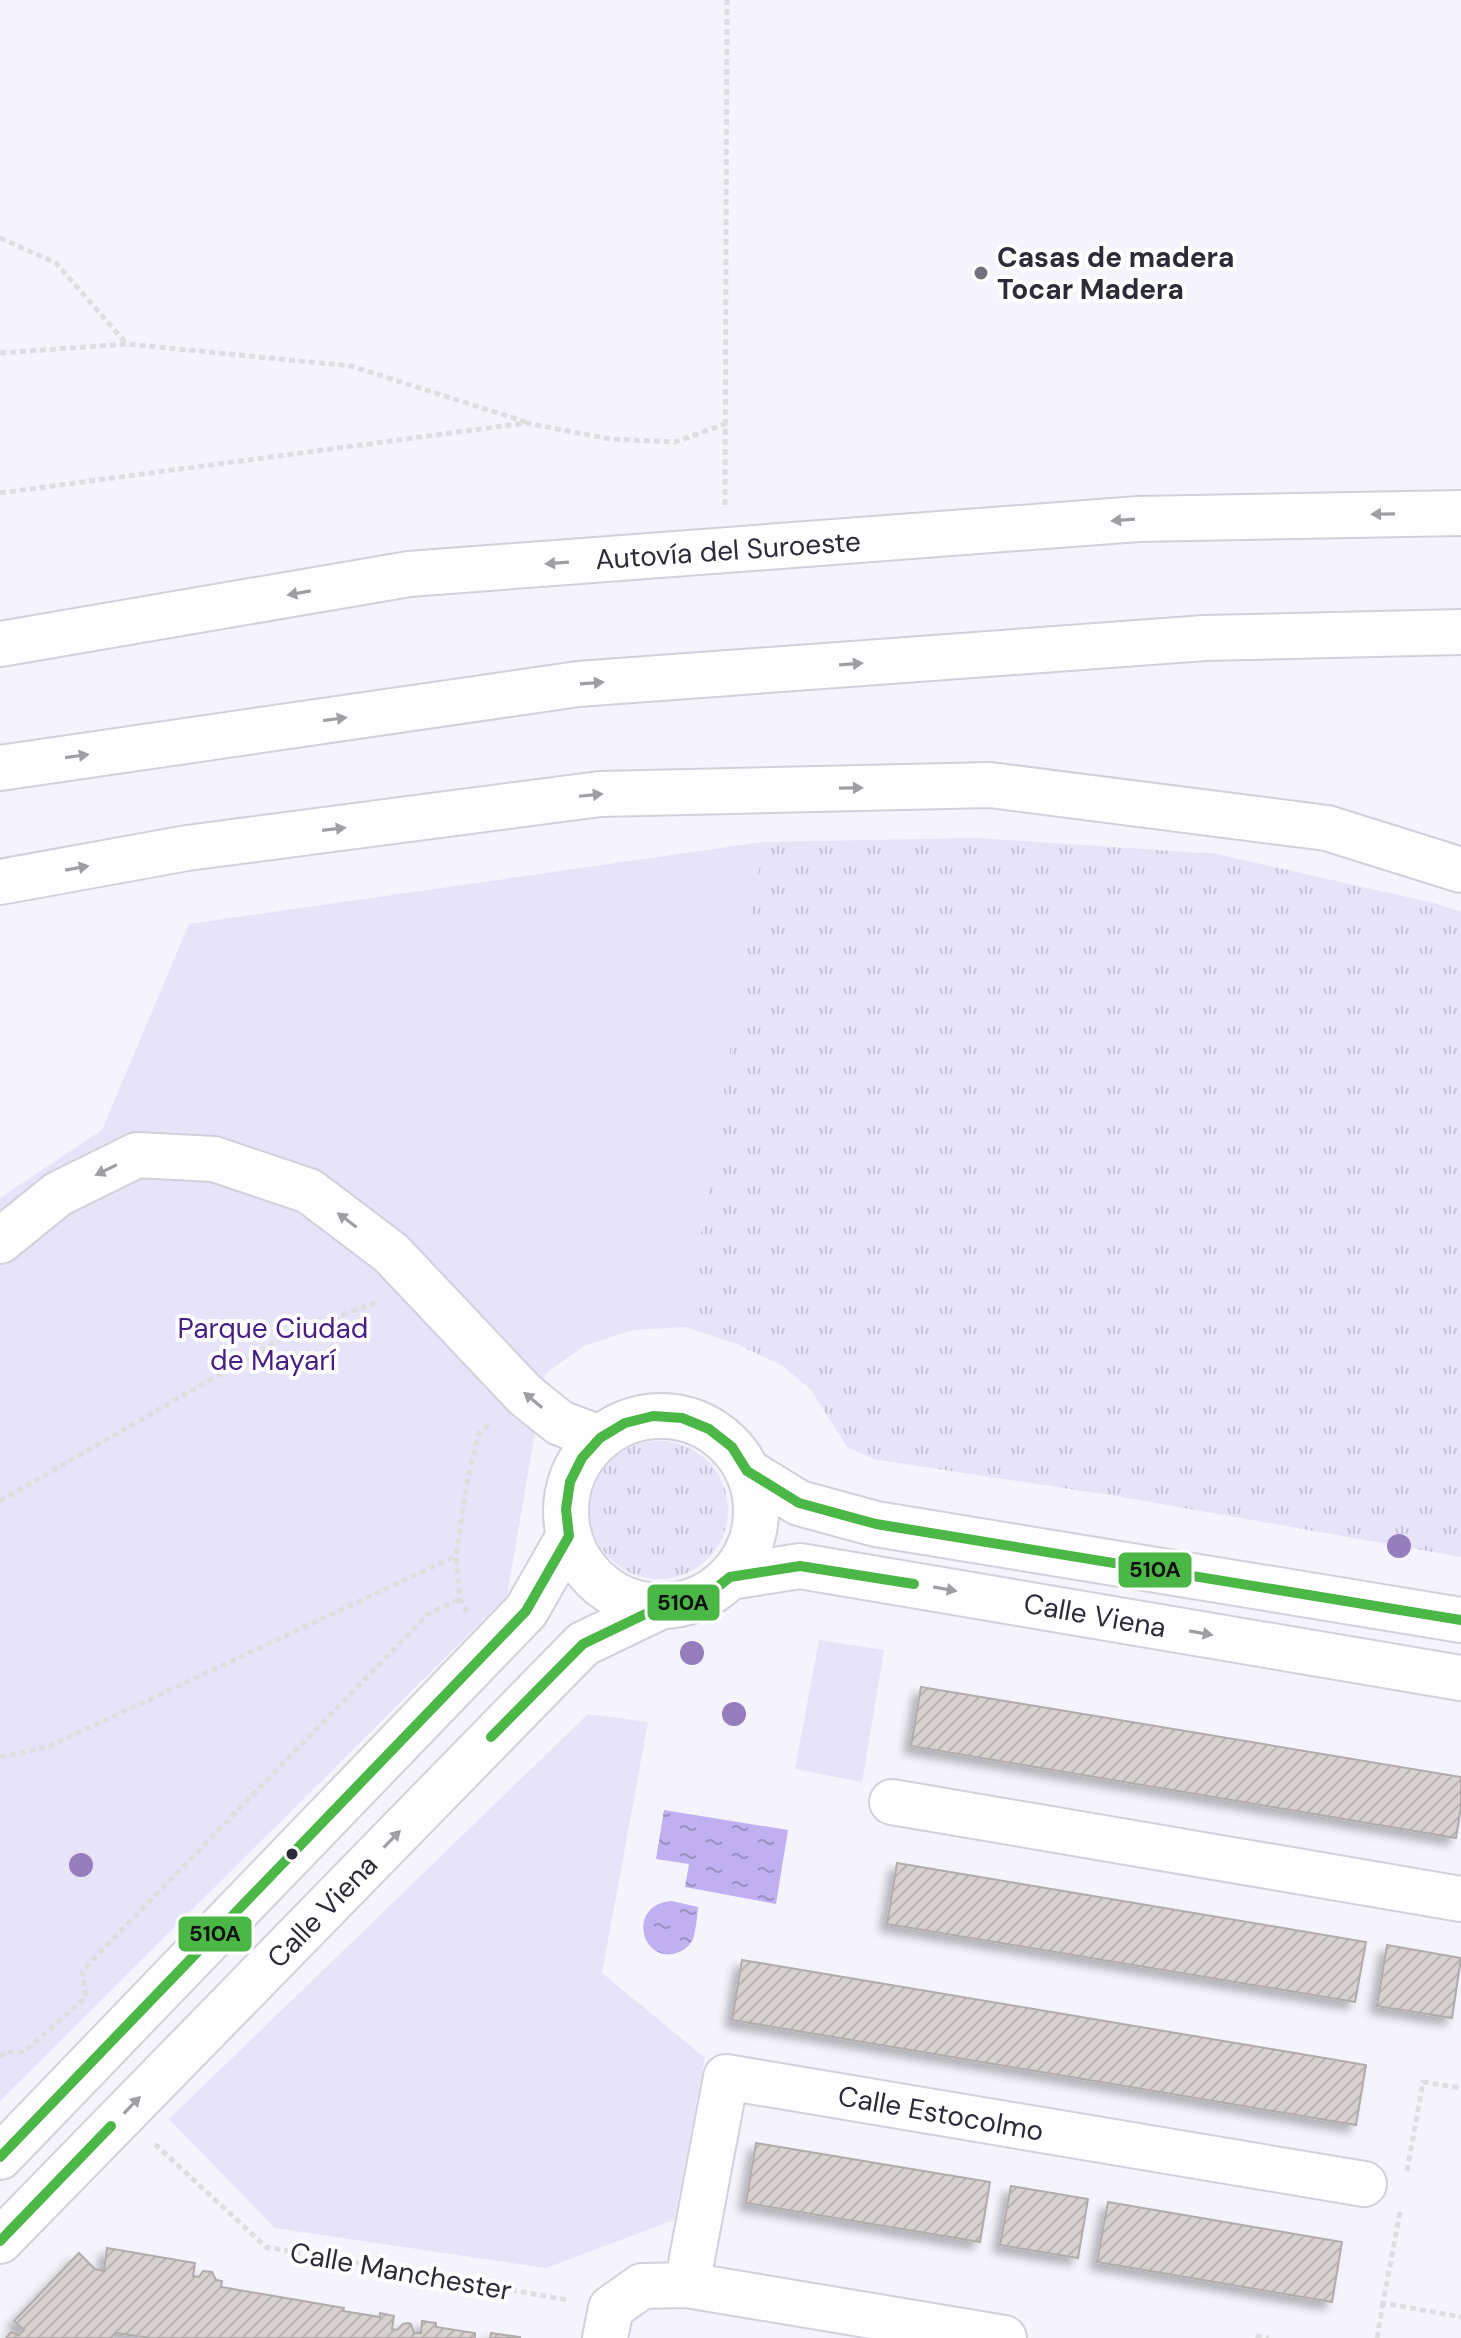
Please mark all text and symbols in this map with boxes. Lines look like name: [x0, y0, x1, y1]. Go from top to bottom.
place label: Casas de madera Tocar Madera: [997, 239, 1234, 308]
marker: Casas de madera Tocar Madera: [972, 264, 990, 282]
one-way arrow: [1370, 508, 1395, 521]
one-way arrow: [1110, 514, 1135, 527]
street label: Autovía del Suroeste: [594, 523, 862, 578]
one-way arrow: [544, 557, 569, 570]
one-way arrow: [286, 587, 311, 600]
one-way arrow: [839, 657, 864, 670]
one-way arrow: [580, 676, 605, 689]
one-way arrow: [322, 712, 347, 725]
one-way arrow: [65, 749, 90, 762]
one-way arrow: [839, 782, 864, 794]
one-way arrow: [579, 789, 604, 802]
one-way arrow: [322, 822, 347, 835]
one-way arrow: [64, 862, 89, 874]
one-way arrow: [94, 1164, 117, 1177]
one-way arrow: [337, 1212, 357, 1228]
park label: Parque Ciudad de Mayarí: [178, 1310, 368, 1379]
one-way arrow: [523, 1392, 542, 1410]
line badge: 510A: [1117, 1551, 1193, 1589]
text: 510A: [1129, 1555, 1181, 1584]
line badge: 510A: [646, 1583, 721, 1622]
one-way arrow: [932, 1584, 957, 1596]
street label: Calle Viena: [1021, 1585, 1169, 1646]
text: 510A: [657, 1588, 709, 1617]
one-way arrow: [1189, 1628, 1214, 1640]
one-way arrow: [382, 1830, 401, 1849]
unlabelled marker: [284, 1846, 300, 1862]
street label: Calle Viena: [259, 1847, 386, 1976]
line badge: 510A: [177, 1915, 253, 1953]
text: 510A: [189, 1919, 241, 1948]
street label: Calle Estocolmo: [835, 2077, 1047, 2150]
one-way arrow: [122, 2096, 141, 2115]
street label: Calle Manchester: [287, 2234, 515, 2309]

